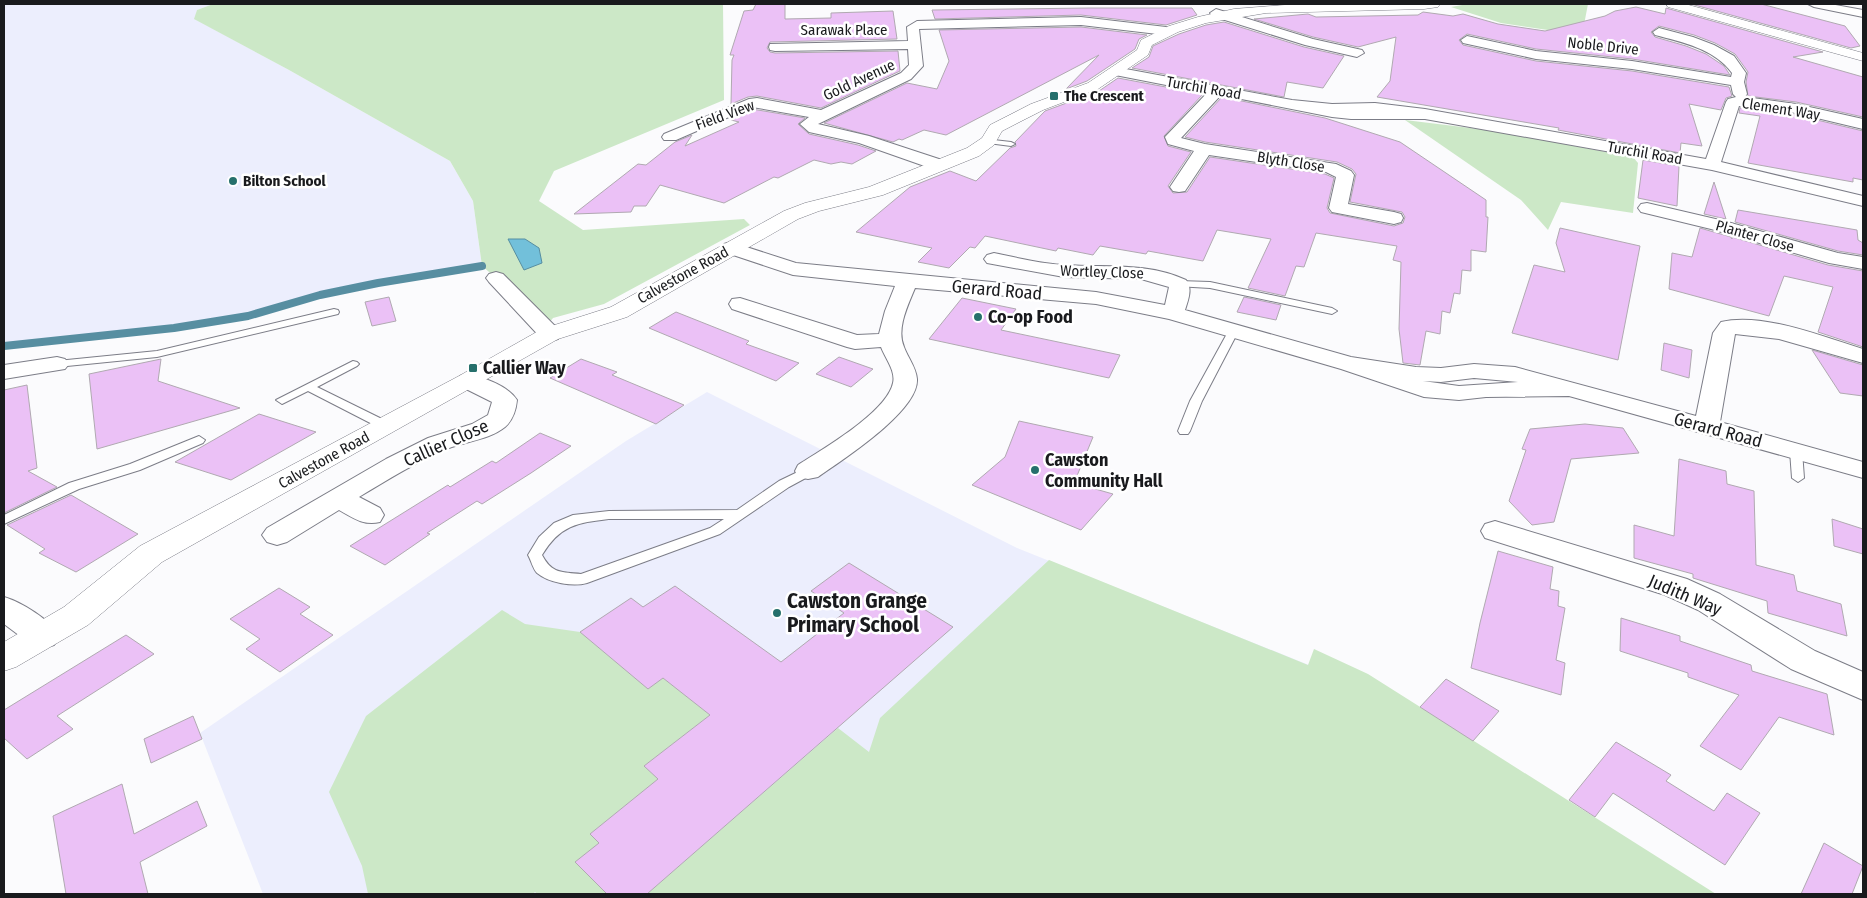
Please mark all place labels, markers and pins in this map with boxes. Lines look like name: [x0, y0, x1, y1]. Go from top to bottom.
place label: The Crescent: [1064, 87, 1145, 105]
marker: The Crescent: [1048, 90, 1060, 102]
place label: Bilton School: [243, 172, 327, 190]
marker: Bilton School: [227, 175, 239, 187]
place label: Co-op Food: [988, 306, 1073, 328]
marker: Co-op Food: [972, 311, 984, 323]
place label: Callier Way: [483, 357, 566, 379]
marker: Callier Way: [467, 362, 479, 374]
place label: Cawston Community Hall: [1045, 449, 1163, 492]
marker: Cawston Community Hall: [1029, 464, 1041, 476]
place label: Cawston Grange Primary School: [787, 588, 927, 638]
marker: Cawston Grange Primary School: [771, 607, 783, 619]

